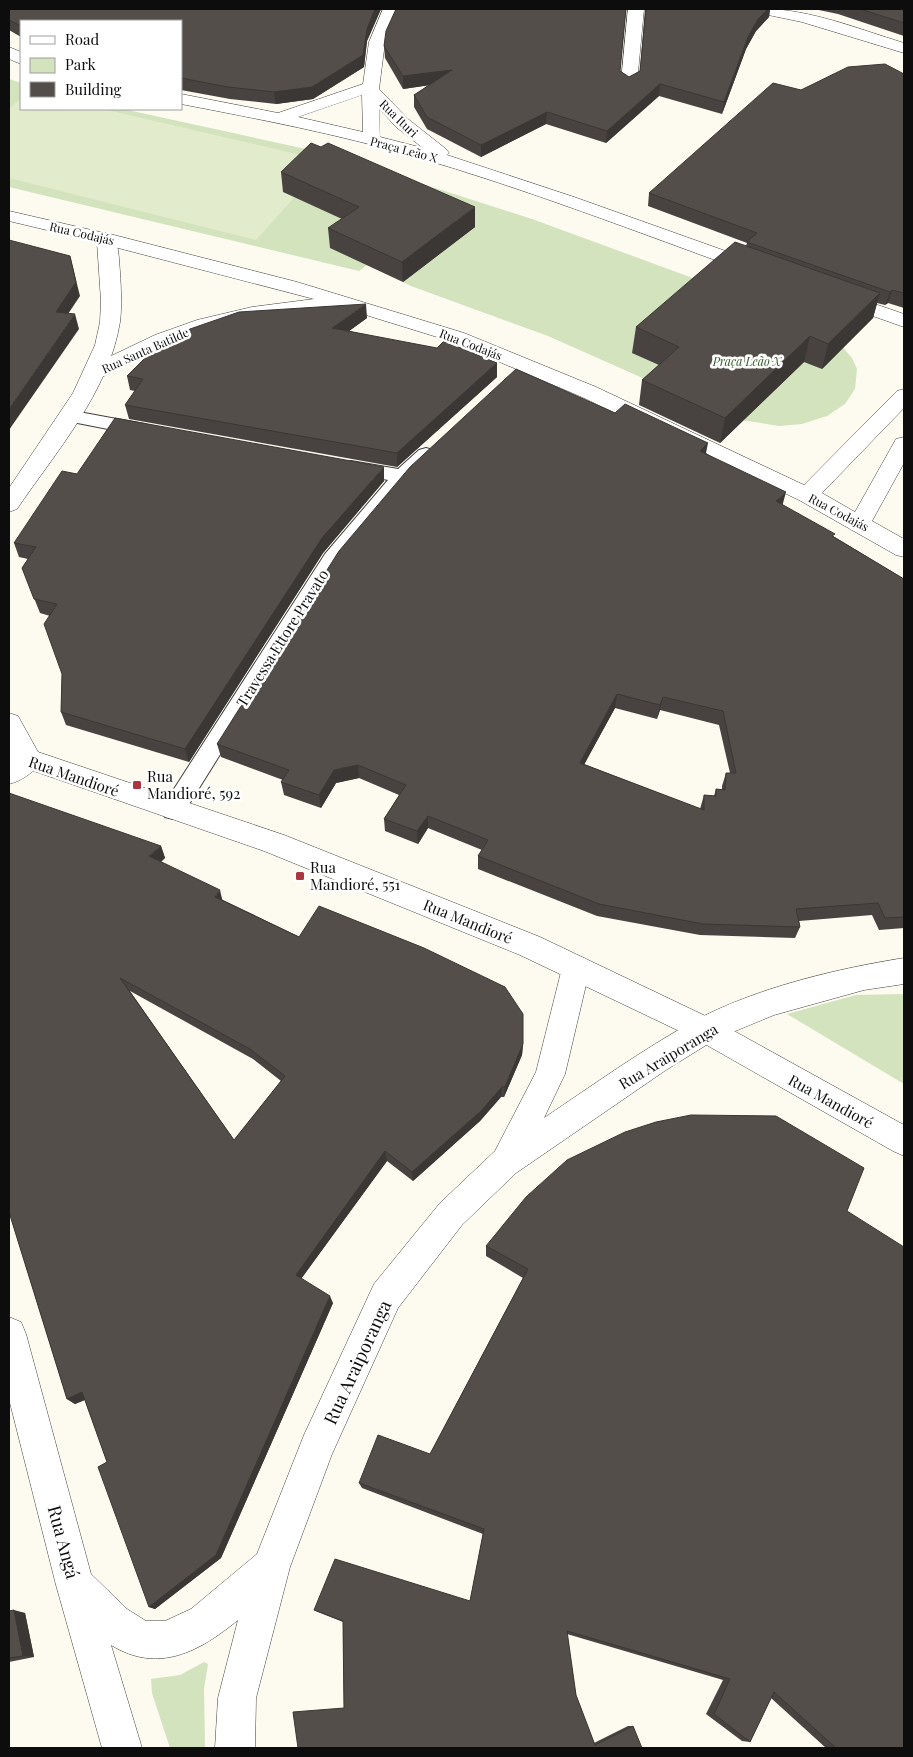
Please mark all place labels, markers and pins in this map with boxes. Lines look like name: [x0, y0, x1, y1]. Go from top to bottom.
place label: Rua Mandioré, 592: [147, 766, 240, 803]
marker: Rua Mandioré, 592: [131, 779, 143, 791]
place label: Rua Mandioré, 551: [310, 857, 401, 894]
marker: Rua Mandioré, 551: [294, 870, 306, 882]

